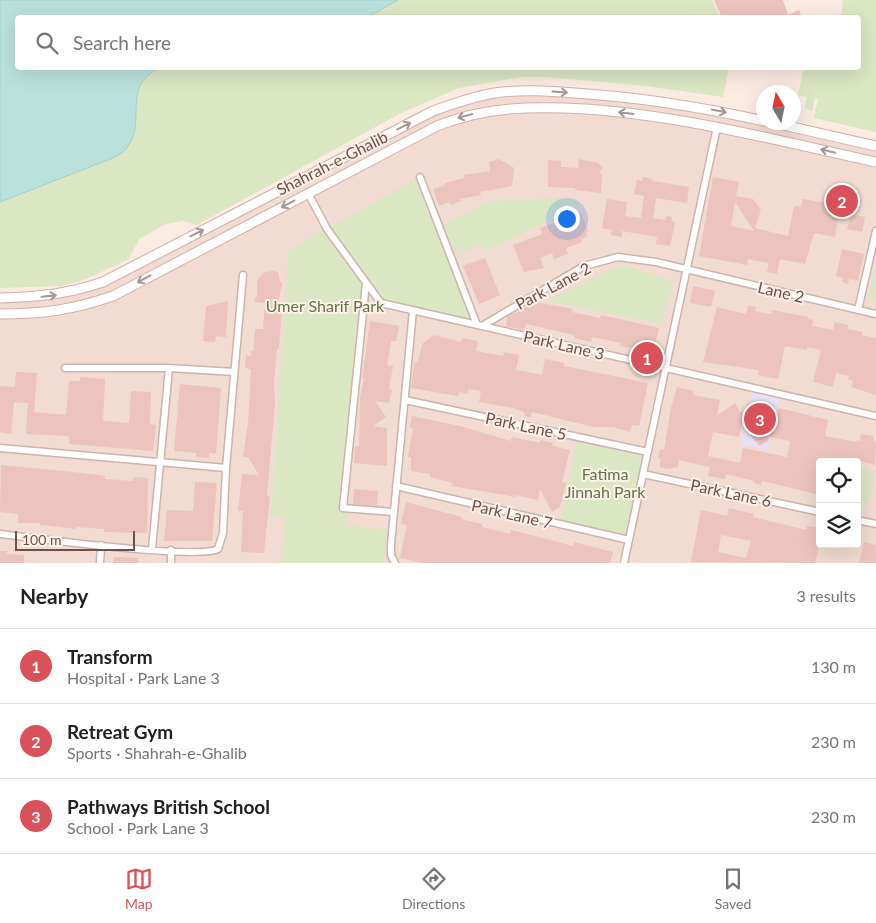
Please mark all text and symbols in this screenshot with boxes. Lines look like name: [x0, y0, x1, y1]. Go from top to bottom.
search box: [15, 15, 861, 70]
icon: search: [33, 29, 61, 57]
text: Search here: [73, 31, 171, 54]
north arrow: [756, 85, 801, 130]
one-way arrow: [551, 88, 567, 97]
one-way arrow: [710, 107, 726, 116]
one-way arrow: [618, 108, 634, 118]
one-way arrow: [457, 111, 473, 121]
one-way arrow: [396, 121, 411, 130]
street label: Shahrah-e-Ghalib: [273, 126, 391, 199]
one-way arrow: [821, 146, 837, 156]
pin: 2: [826, 182, 858, 220]
one-way arrow: [281, 200, 296, 209]
your location: [554, 206, 580, 232]
one-way arrow: [190, 228, 205, 238]
street label: Park Lane 2: [512, 258, 594, 313]
one-way arrow: [137, 275, 152, 284]
street label: Lane 2: [756, 277, 806, 306]
one-way arrow: [40, 291, 56, 301]
park label: Umer Sharif Park: [266, 296, 385, 315]
street label: Park Lane 3: [522, 326, 606, 363]
pin: 1: [631, 339, 663, 377]
pin: 3: [744, 400, 776, 438]
street label: Park Lane 5: [484, 408, 568, 443]
map controls: [816, 458, 861, 548]
button: locate: [816, 458, 861, 503]
park label: Fatima Jinnah Park: [565, 464, 646, 501]
street label: Park Lane 6: [689, 475, 773, 510]
street label: Park Lane 7: [470, 495, 554, 532]
button: layers: [816, 503, 861, 548]
scale bar: [15, 528, 135, 551]
text: 100 m: [22, 531, 61, 548]
text: Nearby: [20, 583, 88, 608]
text: 3 results: [796, 586, 856, 605]
text: Transform: [67, 645, 153, 668]
text: 1: [31, 657, 41, 676]
text: 130 m: [811, 657, 856, 676]
text: Hospital · Park Lane 3: [67, 668, 220, 687]
text: Retreat Gym: [67, 720, 173, 743]
text: 2: [31, 732, 41, 751]
text: 230 m: [811, 732, 856, 751]
text: Sports · Shahrah-e-Ghalib: [67, 743, 247, 762]
text: Pathways British School: [67, 795, 270, 818]
text: 3: [31, 807, 41, 826]
text: 230 m: [811, 807, 856, 826]
text: School · Park Lane 3: [67, 818, 209, 837]
tab: Map: [125, 865, 153, 912]
tab: Directions: [402, 865, 465, 912]
tab: Saved: [715, 865, 751, 912]

